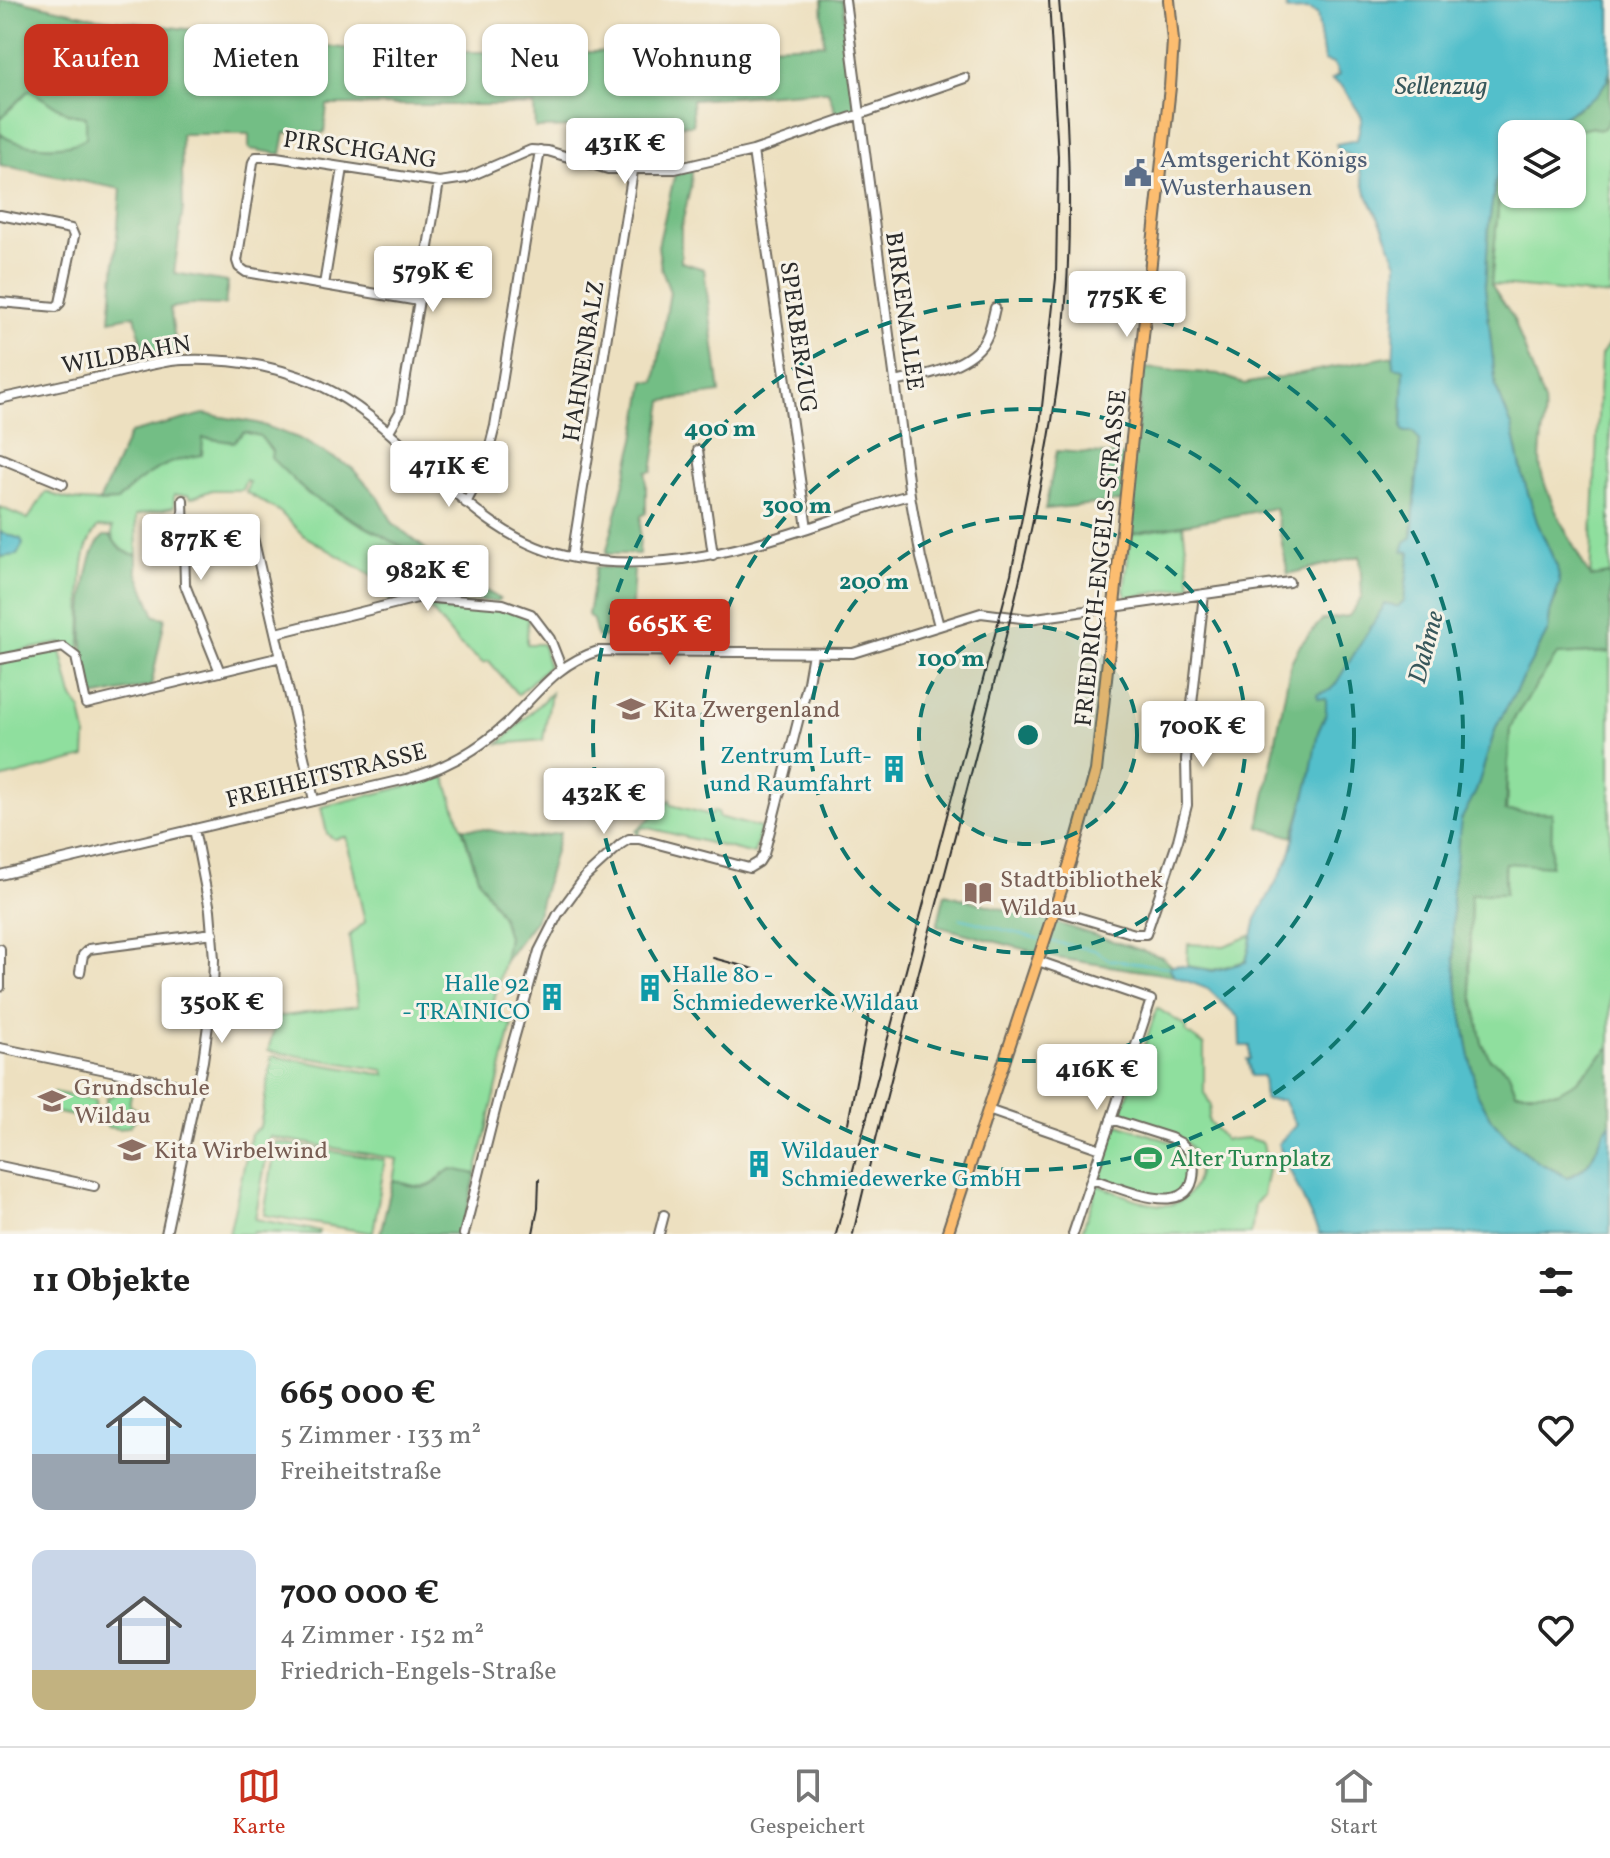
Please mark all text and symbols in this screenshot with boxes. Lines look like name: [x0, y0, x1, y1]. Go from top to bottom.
chip: Kaufen: [24, 24, 168, 96]
chip: Mieten: [184, 24, 328, 96]
chip: Filter: [344, 24, 466, 96]
chip: Neu: [482, 24, 588, 96]
chip: Wohnung: [604, 24, 780, 96]
water label: Sellenzug: [1395, 69, 1487, 105]
pin: 431K €: [560, 118, 690, 186]
map controls: [1498, 120, 1586, 208]
button: layers: [1498, 120, 1586, 208]
street label: PIRSCHGANG: [281, 123, 439, 179]
text: 431K €: [584, 126, 666, 162]
place label: Amtsgericht Königs Wusterhausen: [1160, 144, 1368, 206]
public building icon: Amtsgericht Königs Wusterhausen: [1123, 158, 1153, 188]
street label: BIRKENALLEE: [875, 229, 931, 393]
pin: 579K €: [368, 246, 498, 314]
text: 579K €: [392, 254, 474, 290]
street label: SPERBERZUG: [770, 259, 824, 415]
pin: 775K €: [1062, 271, 1192, 339]
street label: HAHNENBALZ: [555, 278, 614, 444]
text: 775K €: [1087, 279, 1167, 315]
street label: WILDBAHN: [59, 328, 194, 384]
street label: FRIEDRICH-ENGELS-STRASSE: [1067, 388, 1137, 728]
text: 400 m: [684, 413, 756, 447]
pin: 471K €: [384, 441, 514, 509]
text: 471K €: [408, 449, 490, 485]
text: 300 m: [762, 490, 832, 524]
pin: 877K €: [136, 514, 266, 582]
text: 877K €: [160, 522, 242, 558]
pin: 982K €: [363, 545, 493, 613]
text: 982K €: [386, 553, 470, 589]
text: 200 m: [839, 566, 909, 600]
pin: 665K €: [605, 599, 735, 667]
text: 665K €: [628, 607, 712, 643]
water label: Dahme: [1400, 607, 1454, 688]
text: 100 m: [917, 643, 985, 677]
school or university icon: Kita Zwergenland: [616, 694, 646, 724]
place label: Kita Zwergenland: [653, 694, 840, 728]
pin: 700K €: [1138, 701, 1268, 769]
text: 700K €: [1160, 709, 1247, 745]
centre of rings: [1014, 721, 1042, 749]
street label: FREIHEITSTRASSE: [222, 736, 431, 818]
place label: Zentrum Luft- und Raumfahrt: [710, 740, 872, 802]
building icon: Zentrum Luft- und Raumfahrt: [879, 754, 909, 784]
pin: 432K €: [539, 768, 669, 836]
text: 432K €: [562, 776, 646, 812]
place label: Stadtbibliothek Wildau: [1000, 864, 1163, 926]
library icon: Stadtbibliothek Wildau: [963, 878, 993, 908]
place label: Halle 80 - Schmiedewerke Wildau: [672, 959, 919, 1021]
place label: Halle 92 - TRAINICO: [402, 968, 530, 1030]
building icon: Halle 80 - Schmiedewerke Wildau: [635, 973, 665, 1003]
pin: 350K €: [157, 977, 287, 1045]
building icon: Halle 92 - TRAINICO: [537, 982, 567, 1012]
text: 350K €: [180, 985, 264, 1021]
pin: 416K €: [1032, 1044, 1162, 1112]
text: 416K €: [1055, 1052, 1139, 1088]
place label: Grundschule Wildau: [74, 1072, 210, 1134]
school or university icon: Grundschule Wildau: [37, 1086, 67, 1116]
school or university icon: Kita Wirbelwind: [117, 1135, 147, 1165]
place label: Kita Wirbelwind: [154, 1135, 328, 1169]
place label: Wildauer Schmiedewerke GmbH: [781, 1135, 1022, 1197]
sports icon: Alter Turnplatz: [1133, 1143, 1163, 1173]
place label: Alter Turnplatz: [1170, 1143, 1331, 1177]
building icon: Wildauer Schmiedewerke GmbH: [744, 1149, 774, 1179]
text: 11 Objekte: [32, 1259, 190, 1306]
icon: filters: [1534, 1260, 1578, 1304]
text: 665 000 €: [280, 1371, 436, 1418]
icon: home: [96, 1382, 192, 1478]
icon: heart: [1534, 1408, 1578, 1452]
text: 5 Zimmer · 133 m²: [280, 1418, 481, 1454]
text: Freiheitstraße: [280, 1454, 442, 1490]
text: 700 000 €: [280, 1571, 439, 1618]
icon: home: [96, 1582, 192, 1678]
icon: heart: [1534, 1608, 1578, 1652]
text: 4 Zimmer · 152 m²: [280, 1618, 484, 1654]
text: Friedrich-Engels-Straße: [280, 1654, 557, 1690]
tab: Karte: [232, 1764, 285, 1843]
tab: Gespeichert: [750, 1764, 865, 1843]
tab: Start: [1330, 1764, 1378, 1843]

